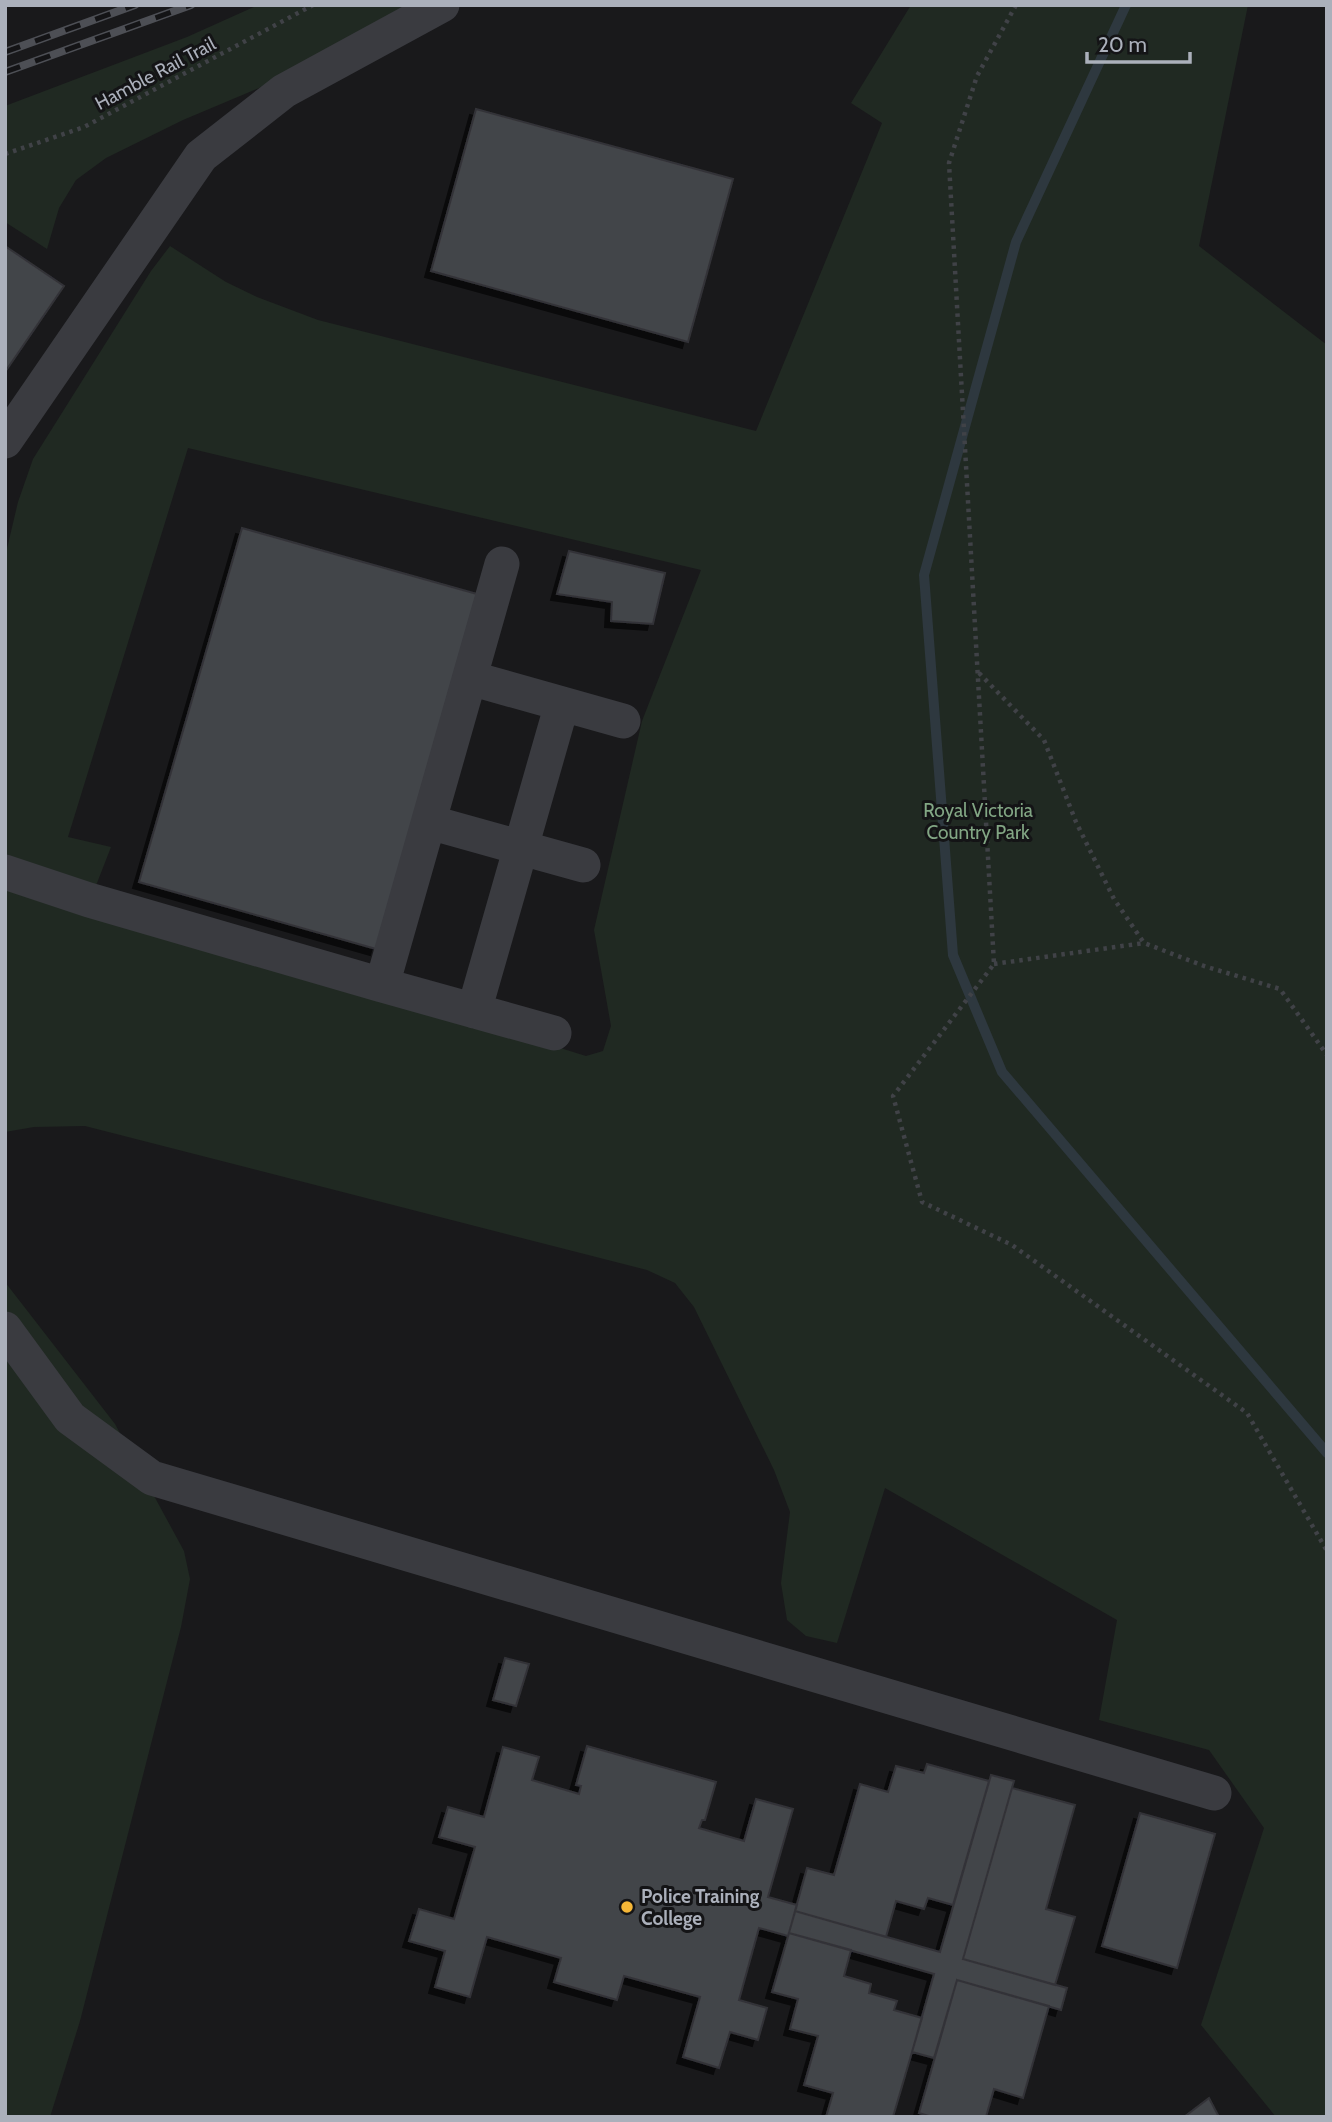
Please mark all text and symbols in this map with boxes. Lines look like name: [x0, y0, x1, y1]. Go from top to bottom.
scale bar: [1087, 21, 1190, 65]
street label: Hamble Rail Trail: [91, 32, 220, 115]
text: 20 m: [1098, 32, 1147, 57]
park label: Royal Victoria Country Park: [923, 799, 1033, 844]
place label: Police Training College: [641, 1885, 760, 1930]
marker: Police Training College: [619, 1899, 635, 1915]

